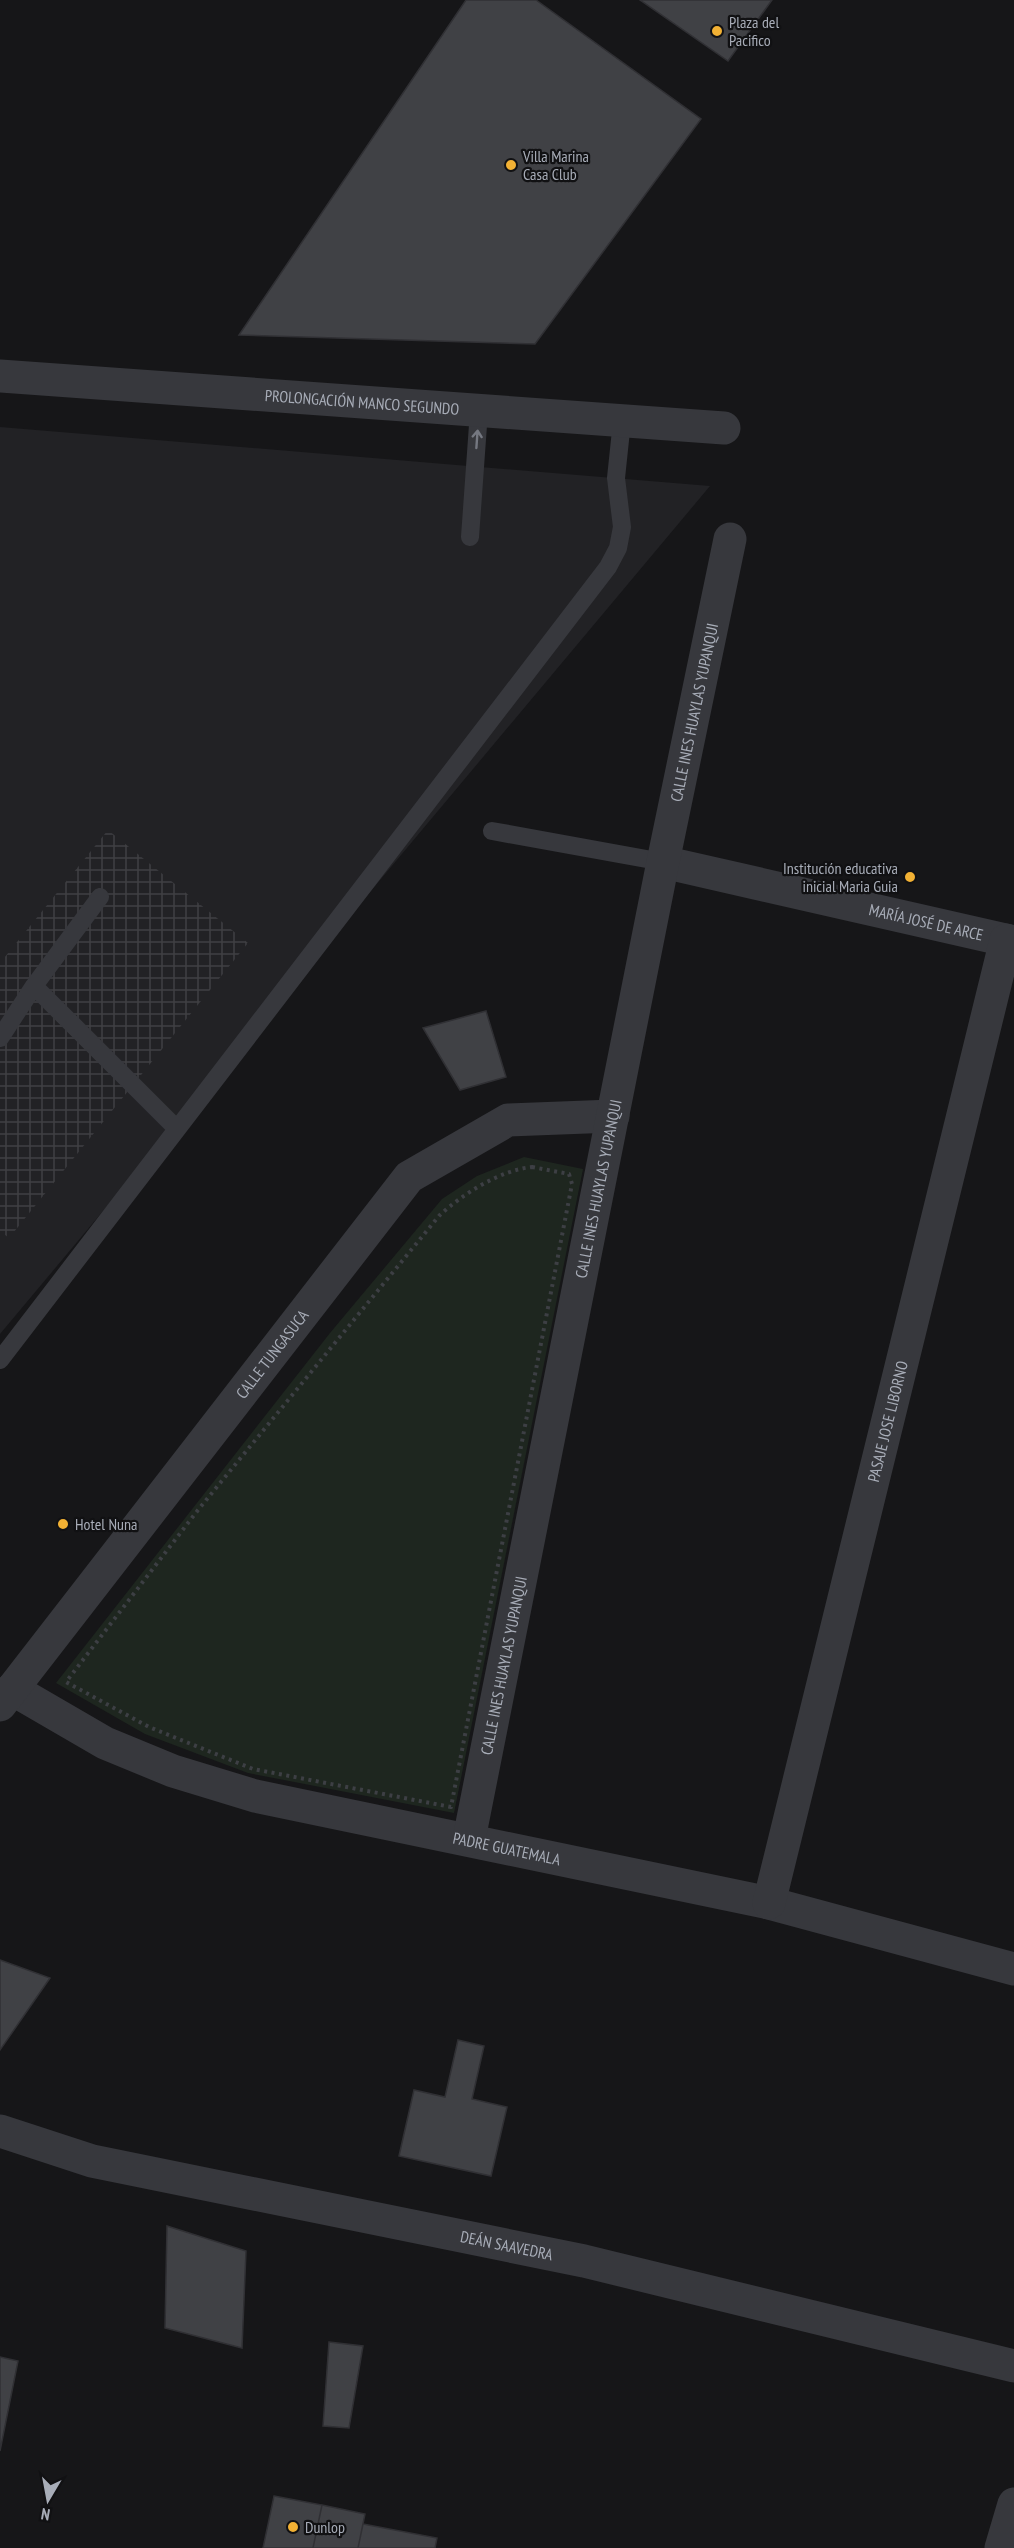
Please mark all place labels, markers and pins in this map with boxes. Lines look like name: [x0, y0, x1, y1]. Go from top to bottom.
place label: Plaza del Pacifico: [729, 12, 779, 50]
marker: Plaza del Pacifico: [710, 24, 724, 38]
place label: Villa Marina Casa Club: [522, 146, 589, 184]
marker: Villa Marina Casa Club: [504, 158, 518, 172]
place label: Institución educativa inicial Maria Guia: [783, 858, 898, 896]
marker: Institución educativa inicial Maria Guia: [903, 870, 917, 884]
place label: Hotel Nuna: [75, 1514, 137, 1534]
marker: Hotel Nuna: [56, 1517, 70, 1531]
place label: Dunlop: [305, 2517, 345, 2537]
marker: Dunlop: [286, 2520, 300, 2534]

